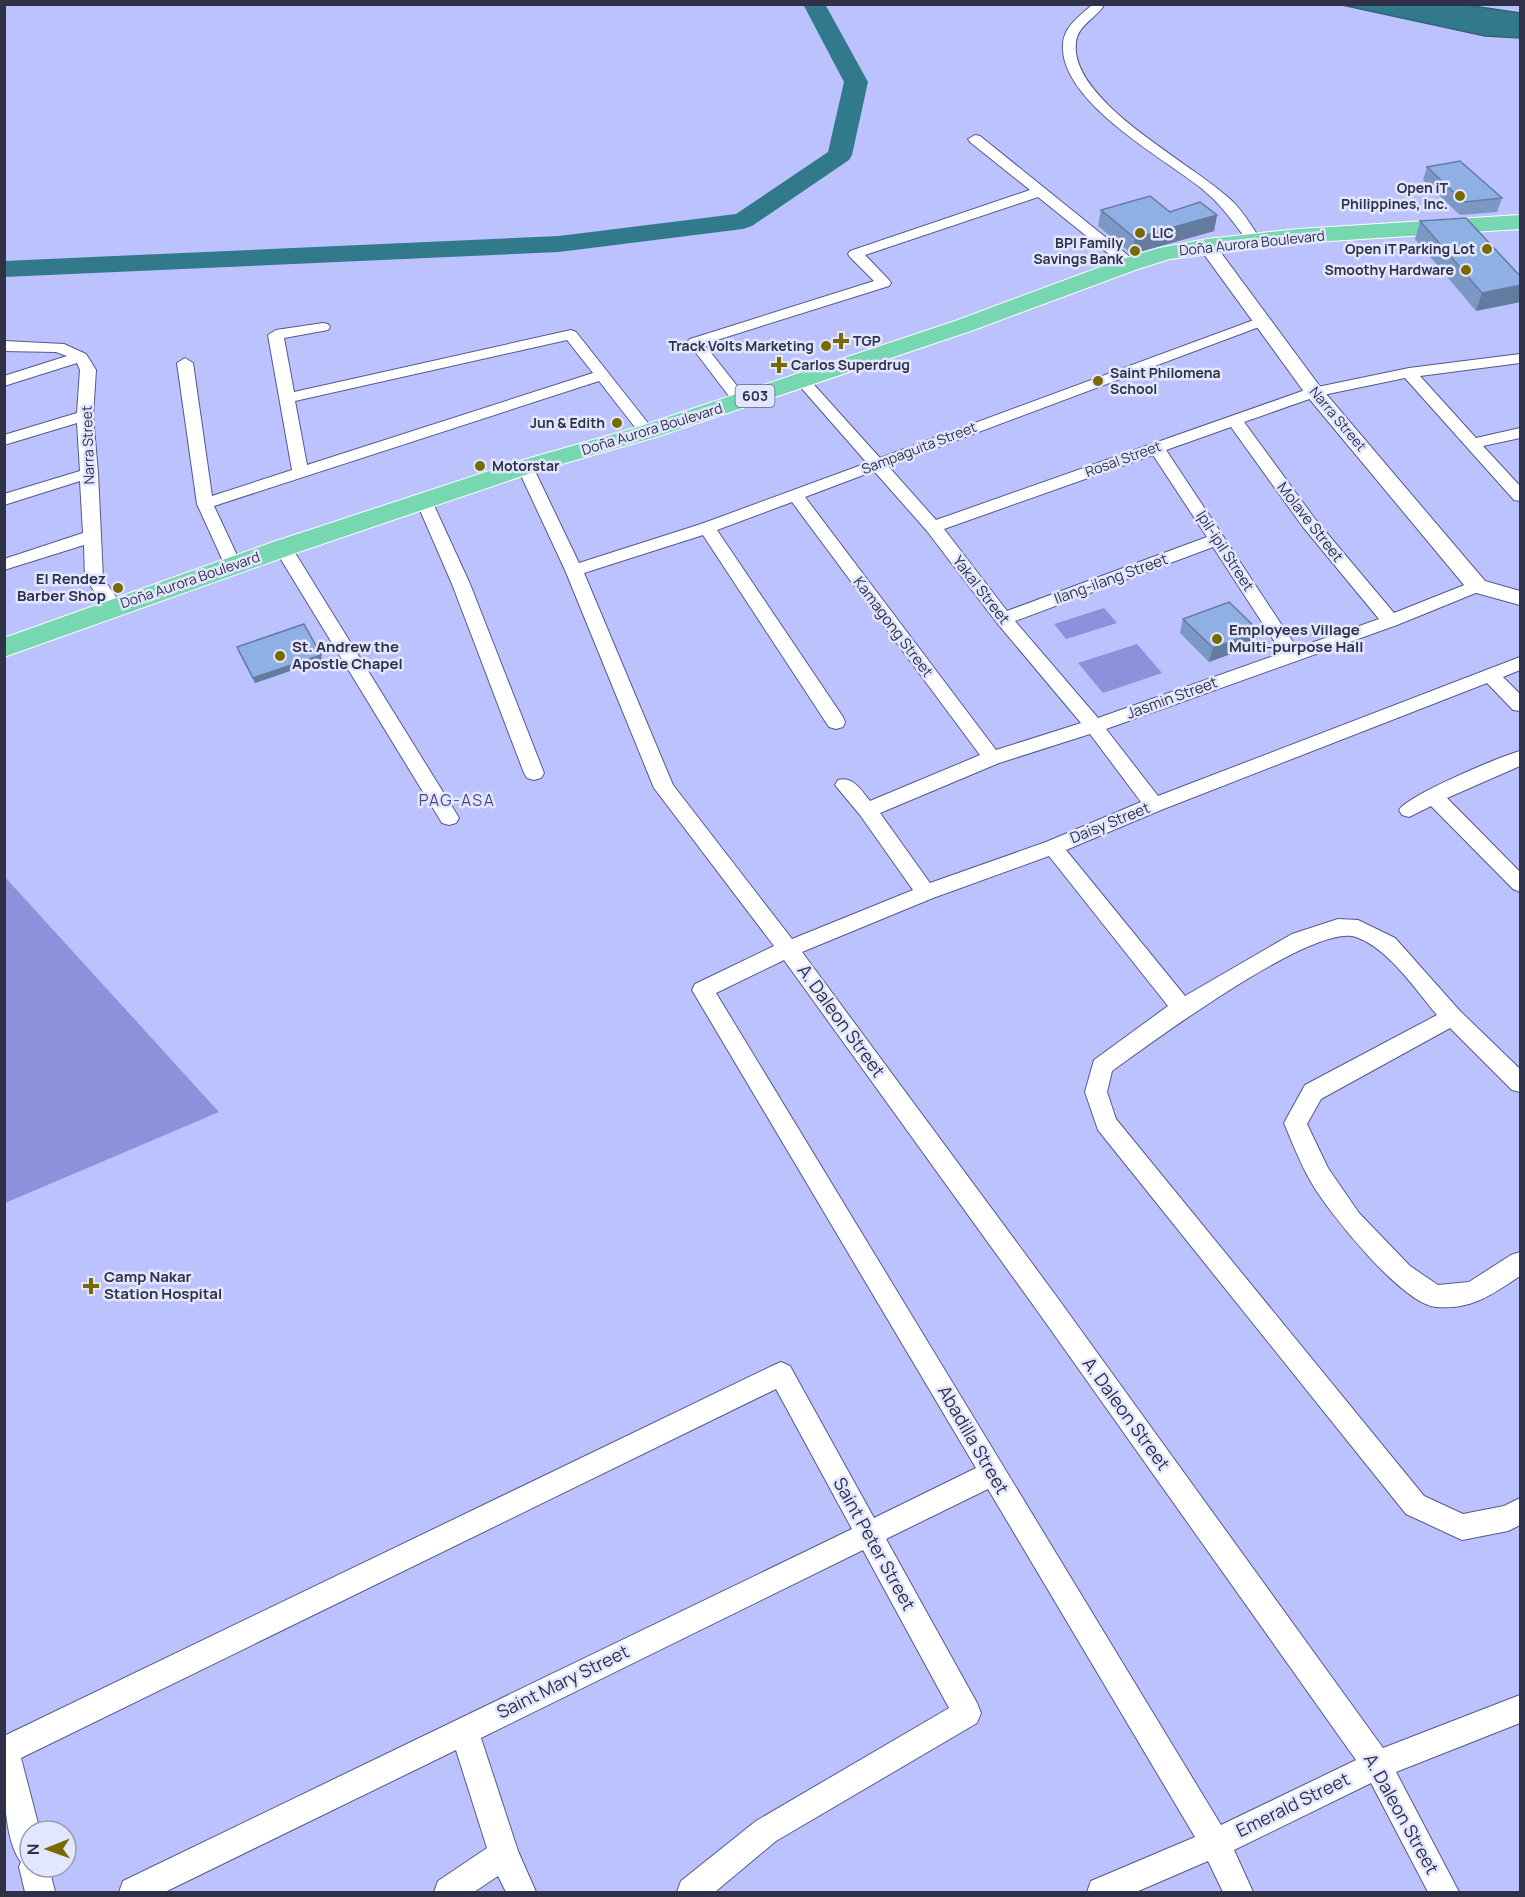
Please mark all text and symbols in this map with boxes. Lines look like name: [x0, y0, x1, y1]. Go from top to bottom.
place label: Open iT Philippines, Inc.: [1341, 178, 1449, 213]
marker: Open iT Philippines, Inc.: [1453, 189, 1467, 203]
place label: LIC: [1152, 223, 1174, 242]
street label: Doña Aurora Boulevard: [1178, 225, 1326, 260]
marker: LIC: [1133, 226, 1147, 240]
place label: BPI Family Savings Bank: [1033, 233, 1123, 268]
place label: Open iT Parking Lot: [1345, 239, 1475, 258]
marker: Open iT Parking Lot: [1480, 242, 1494, 256]
marker: BPI Family Savings Bank: [1128, 244, 1142, 258]
place label: Smoothy Hardware: [1325, 260, 1454, 279]
marker: Smoothy Hardware: [1459, 263, 1473, 277]
place label: TGP: [853, 331, 881, 350]
marker: TGP: [834, 334, 848, 348]
place label: Track Volts Marketing: [668, 336, 814, 355]
marker: Track Volts Marketing: [819, 339, 833, 353]
place label: Carlos Superdrug: [791, 355, 910, 374]
marker: Carlos Superdrug: [772, 358, 786, 372]
place label: Saint Philomena School: [1110, 363, 1221, 398]
marker: Saint Philomena School: [1091, 374, 1105, 388]
street label: Narra Street: [1306, 382, 1371, 455]
road number: 603: [736, 385, 774, 407]
street label: Doña Aurora Boulevard: [579, 398, 725, 459]
street label: Narra Street: [77, 405, 98, 485]
place label: Jun & Edith: [530, 413, 605, 432]
marker: Jun & Edith: [610, 416, 624, 430]
street label: Sampaguita Street: [859, 417, 979, 478]
street label: Rosal Street: [1082, 436, 1164, 481]
place label: Motorstar: [492, 456, 560, 475]
marker: Motorstar: [473, 459, 487, 473]
street label: Molave Street: [1273, 477, 1348, 566]
street label: Ipil-ipil Street: [1192, 506, 1259, 595]
street label: Doña Aurora Boulevard: [118, 547, 262, 612]
street label: Ilang-ilang Street: [1051, 548, 1171, 609]
street label: Yakal Street: [948, 551, 1015, 628]
place label: El Rendez Barber Shop: [17, 568, 106, 606]
street label: Kamagong Street: [849, 572, 938, 681]
marker: El Rendez Barber Shop: [111, 581, 125, 595]
place label: Employees Village Multi-purpose Hall: [1229, 619, 1363, 657]
marker: Employees Village Multi-purpose Hall: [1210, 632, 1224, 646]
place label: St. Andrew the Apostle Chapel: [292, 636, 403, 674]
marker: St. Andrew the Apostle Chapel: [273, 649, 287, 663]
street label: Jasmin Street: [1123, 671, 1220, 724]
district label: PAG-ASA: [419, 789, 495, 811]
street label: Daisy Street: [1067, 797, 1153, 848]
street label: A. Daleon Street: [793, 959, 891, 1082]
place label: Camp Nakar Station Hospital: [104, 1266, 222, 1304]
marker: Camp Nakar Station Hospital: [82, 1277, 100, 1295]
street label: A. Daleon Street: [1078, 1352, 1176, 1475]
street label: Abadilla Street: [933, 1381, 1015, 1498]
street label: Saint Peter Street: [828, 1473, 921, 1614]
street label: Saint Mary Street: [492, 1639, 633, 1724]
street label: A. Daleon Street: [1359, 1749, 1445, 1878]
street label: Emerald Street: [1232, 1766, 1353, 1842]
north arrow: [18, 1819, 78, 1879]
text: N: [22, 1843, 44, 1855]

